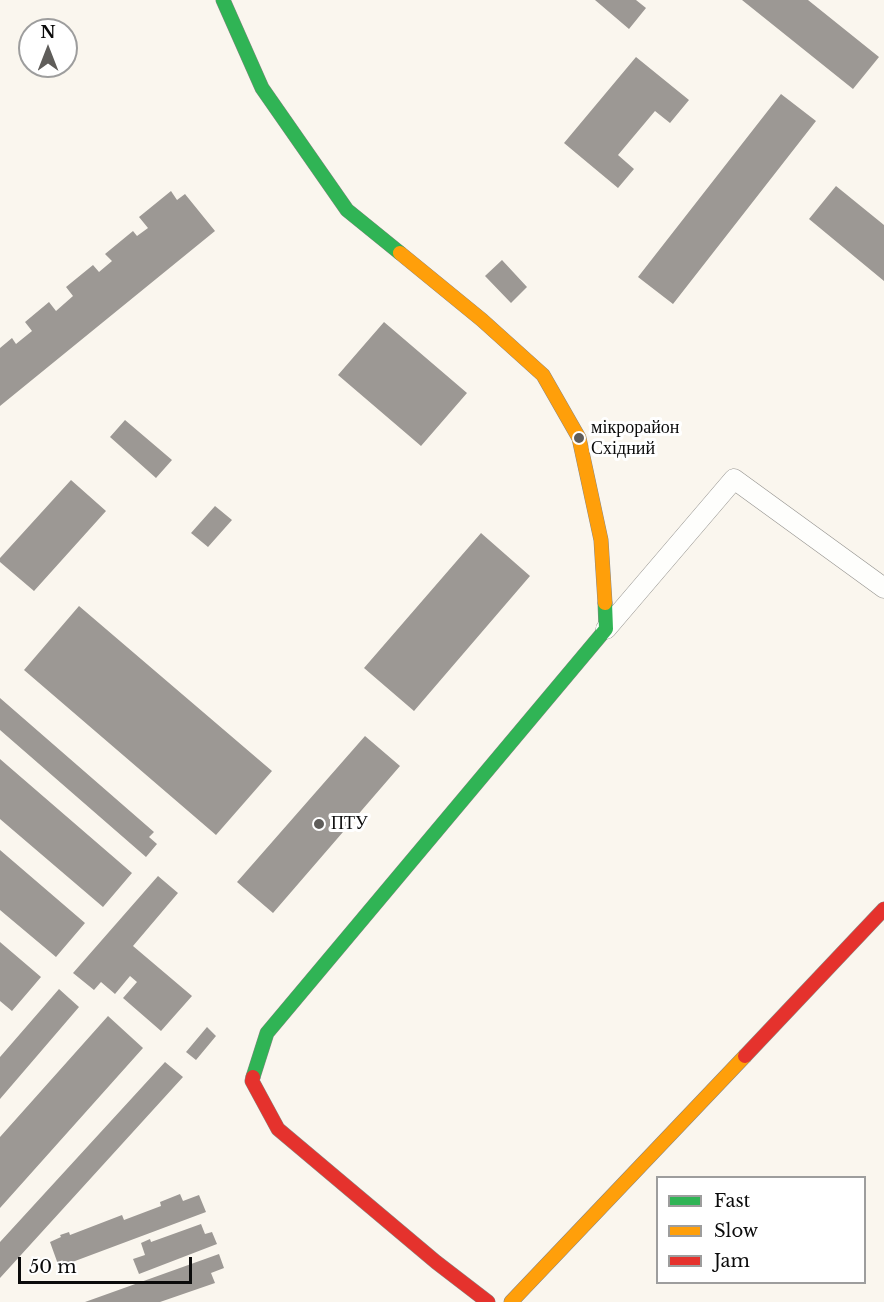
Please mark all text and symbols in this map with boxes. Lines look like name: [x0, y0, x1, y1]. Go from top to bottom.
north arrow: [18, 18, 78, 78]
text: N: [40, 22, 56, 42]
place label: мікрорайон Східний: [591, 417, 679, 460]
marker: мікрорайон Східний: [572, 431, 586, 445]
place label: ПТУ: [331, 813, 368, 835]
marker: ПТУ: [312, 817, 326, 831]
legend: [656, 1176, 866, 1284]
text: Fast: [714, 1190, 750, 1212]
text: Slow: [714, 1220, 758, 1242]
scale bar: [21, 1245, 195, 1283]
text: Jam: [714, 1250, 750, 1272]
text: 50 m: [29, 1256, 77, 1278]

